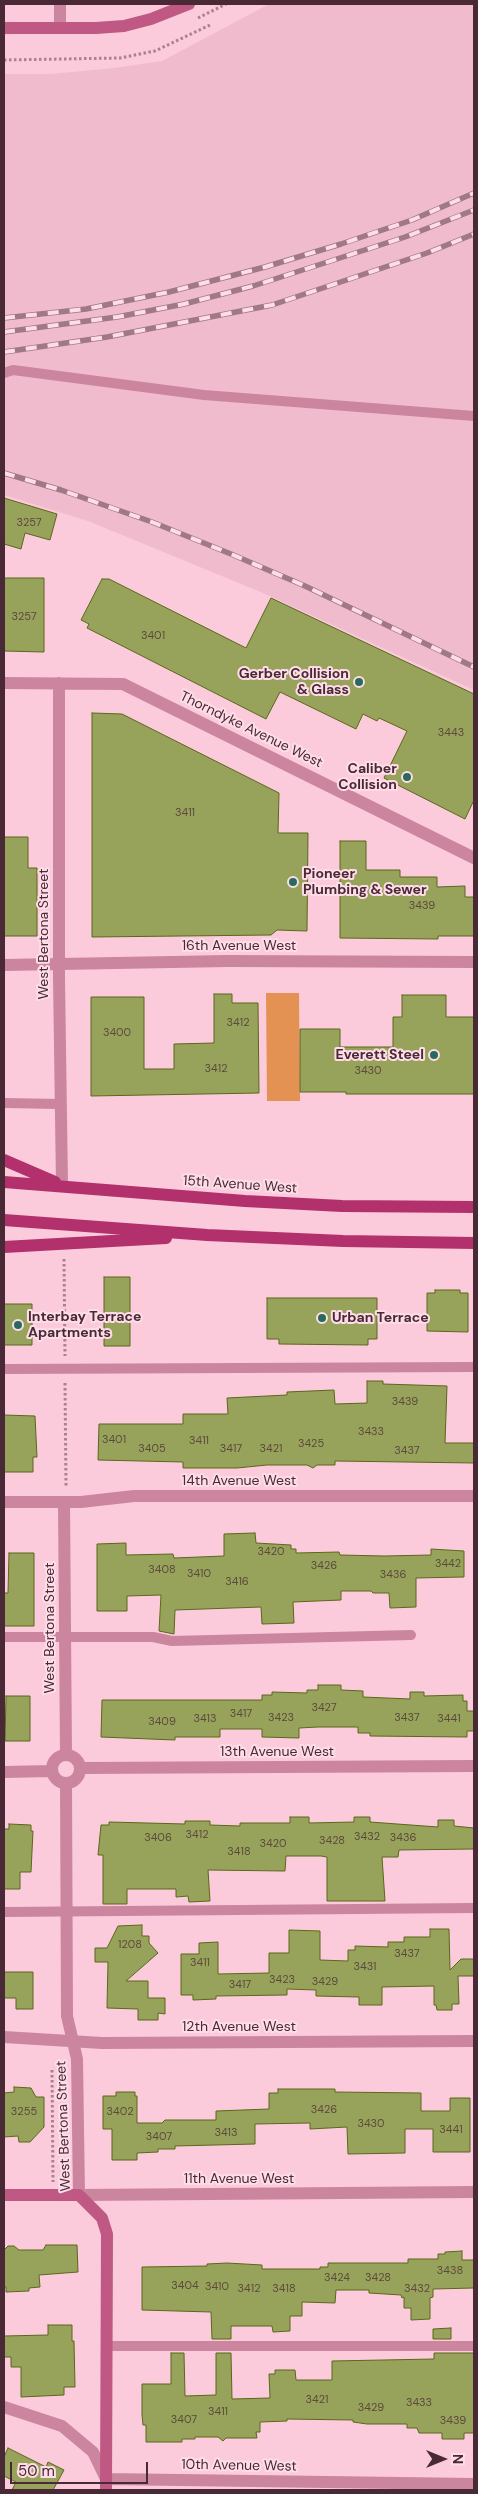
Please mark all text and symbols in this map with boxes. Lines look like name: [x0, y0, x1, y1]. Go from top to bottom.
house number: 3257: [16, 516, 42, 530]
house number: 3257: [11, 610, 37, 624]
house number: 3401: [141, 629, 165, 643]
place label: Gerber Collision & Glass: [239, 666, 349, 699]
marker: Gerber Collision & Glass: [353, 676, 365, 688]
street label: Thorndyke Avenue West: [177, 688, 325, 772]
house number: 3443: [438, 726, 464, 740]
place label: Caliber Collision: [338, 761, 397, 794]
marker: Caliber Collision: [401, 771, 413, 783]
house number: 3411: [175, 806, 195, 820]
place label: Pioneer Plumbing & Sewer: [303, 866, 427, 899]
street label: West Bertona Street: [36, 869, 52, 999]
marker: Pioneer Plumbing & Sewer: [287, 876, 299, 888]
house number: 3439: [409, 899, 435, 913]
street label: 16th Avenue West: [182, 938, 296, 954]
house number: 3412: [227, 1016, 249, 1030]
house number: 3400: [103, 1026, 131, 1040]
place label: Everett Steel: [336, 1047, 424, 1063]
marker: Everett Steel: [428, 1049, 440, 1061]
house number: 3412: [205, 1062, 227, 1076]
house number: 3430: [354, 1064, 382, 1078]
street label: 15th Avenue West: [182, 1173, 298, 1197]
place label: Interbay Terrace Apartments: [28, 1309, 141, 1341]
place label: Urban Terrace: [332, 1310, 429, 1326]
marker: Urban Terrace: [316, 1312, 328, 1324]
marker: Interbay Terrace Apartments: [12, 1319, 24, 1331]
house number: 3439: [392, 1395, 418, 1409]
house number: 3433: [358, 1425, 384, 1439]
house number: 3401: [102, 1433, 126, 1447]
house number: 3411: [189, 1434, 209, 1448]
house number: 3425: [298, 1437, 324, 1451]
house number: 3405: [138, 1442, 166, 1456]
house number: 3417: [220, 1442, 242, 1456]
house number: 3421: [260, 1442, 282, 1456]
house number: 3437: [394, 1444, 420, 1458]
street label: 14th Avenue West: [182, 1473, 296, 1489]
house number: 3420: [258, 1545, 284, 1559]
house number: 3442: [435, 1557, 461, 1571]
house number: 3426: [311, 1559, 337, 1573]
street label: West Bertona Street: [42, 1563, 58, 1693]
house number: 3408: [148, 1563, 176, 1577]
house number: 3410: [187, 1567, 211, 1581]
house number: 3436: [380, 1568, 406, 1582]
house number: 3416: [225, 1575, 249, 1589]
house number: 3427: [311, 1701, 337, 1715]
house number: 3417: [230, 1707, 252, 1721]
house number: 3423: [268, 1711, 294, 1725]
house number: 3437: [394, 1711, 420, 1725]
house number: 3413: [193, 1712, 217, 1726]
house number: 3441: [437, 1712, 461, 1726]
house number: 3409: [148, 1715, 176, 1729]
street label: 13th Avenue West: [220, 1744, 334, 1760]
house number: 3412: [186, 1828, 208, 1842]
house number: 3432: [354, 1830, 380, 1844]
house number: 3406: [144, 1831, 172, 1845]
house number: 3436: [390, 1831, 416, 1845]
house number: 3428: [319, 1834, 345, 1848]
house number: 3420: [260, 1837, 286, 1851]
house number: 3418: [227, 1845, 251, 1859]
house number: 1208: [118, 1938, 142, 1952]
house number: 3437: [394, 1947, 420, 1961]
house number: 3411: [190, 1956, 210, 1970]
house number: 3431: [354, 1960, 376, 1974]
house number: 3423: [269, 1973, 295, 1987]
house number: 3429: [312, 1975, 338, 1989]
house number: 3417: [229, 1978, 251, 1992]
street label: 12th Avenue West: [182, 2019, 296, 2035]
street label: West Bertona Street: [53, 2060, 75, 2192]
house number: 3426: [311, 2103, 337, 2117]
house number: 3255: [11, 2105, 37, 2119]
house number: 3402: [107, 2105, 133, 2119]
house number: 3430: [357, 2117, 385, 2131]
house number: 3441: [439, 2123, 463, 2137]
house number: 3413: [214, 2126, 238, 2140]
house number: 3407: [146, 2130, 172, 2144]
street label: 11th Avenue West: [184, 2171, 294, 2187]
house number: 3438: [437, 2264, 463, 2278]
house number: 3424: [324, 2271, 350, 2285]
house number: 3428: [365, 2271, 391, 2285]
house number: 3404: [171, 2279, 199, 2293]
house number: 3410: [205, 2280, 229, 2294]
house number: 3412: [238, 2282, 260, 2296]
house number: 3418: [272, 2282, 296, 2296]
house number: 3432: [404, 2282, 430, 2296]
house number: 3421: [306, 2393, 328, 2407]
house number: 3433: [406, 2396, 432, 2410]
house number: 3429: [358, 2401, 384, 2415]
house number: 3411: [208, 2405, 228, 2419]
house number: 3407: [171, 2413, 197, 2427]
house number: 3439: [440, 2414, 466, 2428]
north arrow: [418, 2434, 468, 2484]
scale bar: [12, 2452, 150, 2484]
text: N: [449, 2454, 467, 2464]
street label: 10th Avenue West: [181, 2457, 297, 2475]
text: 50 m: [18, 2461, 55, 2481]

